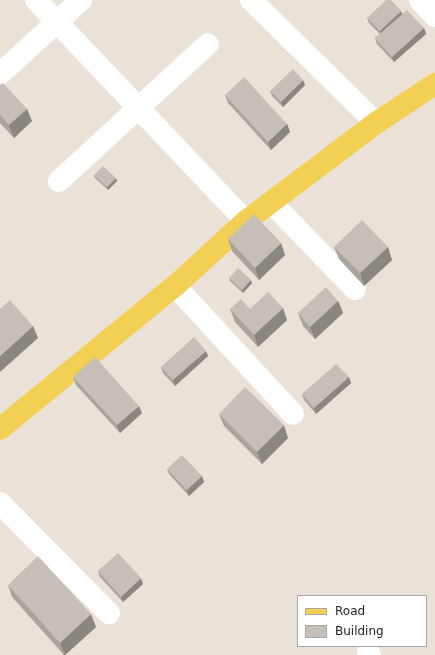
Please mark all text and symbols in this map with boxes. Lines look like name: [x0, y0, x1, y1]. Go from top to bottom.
legend: [297, 595, 427, 647]
text: Road: [335, 604, 365, 618]
text: Building: [335, 624, 384, 638]

